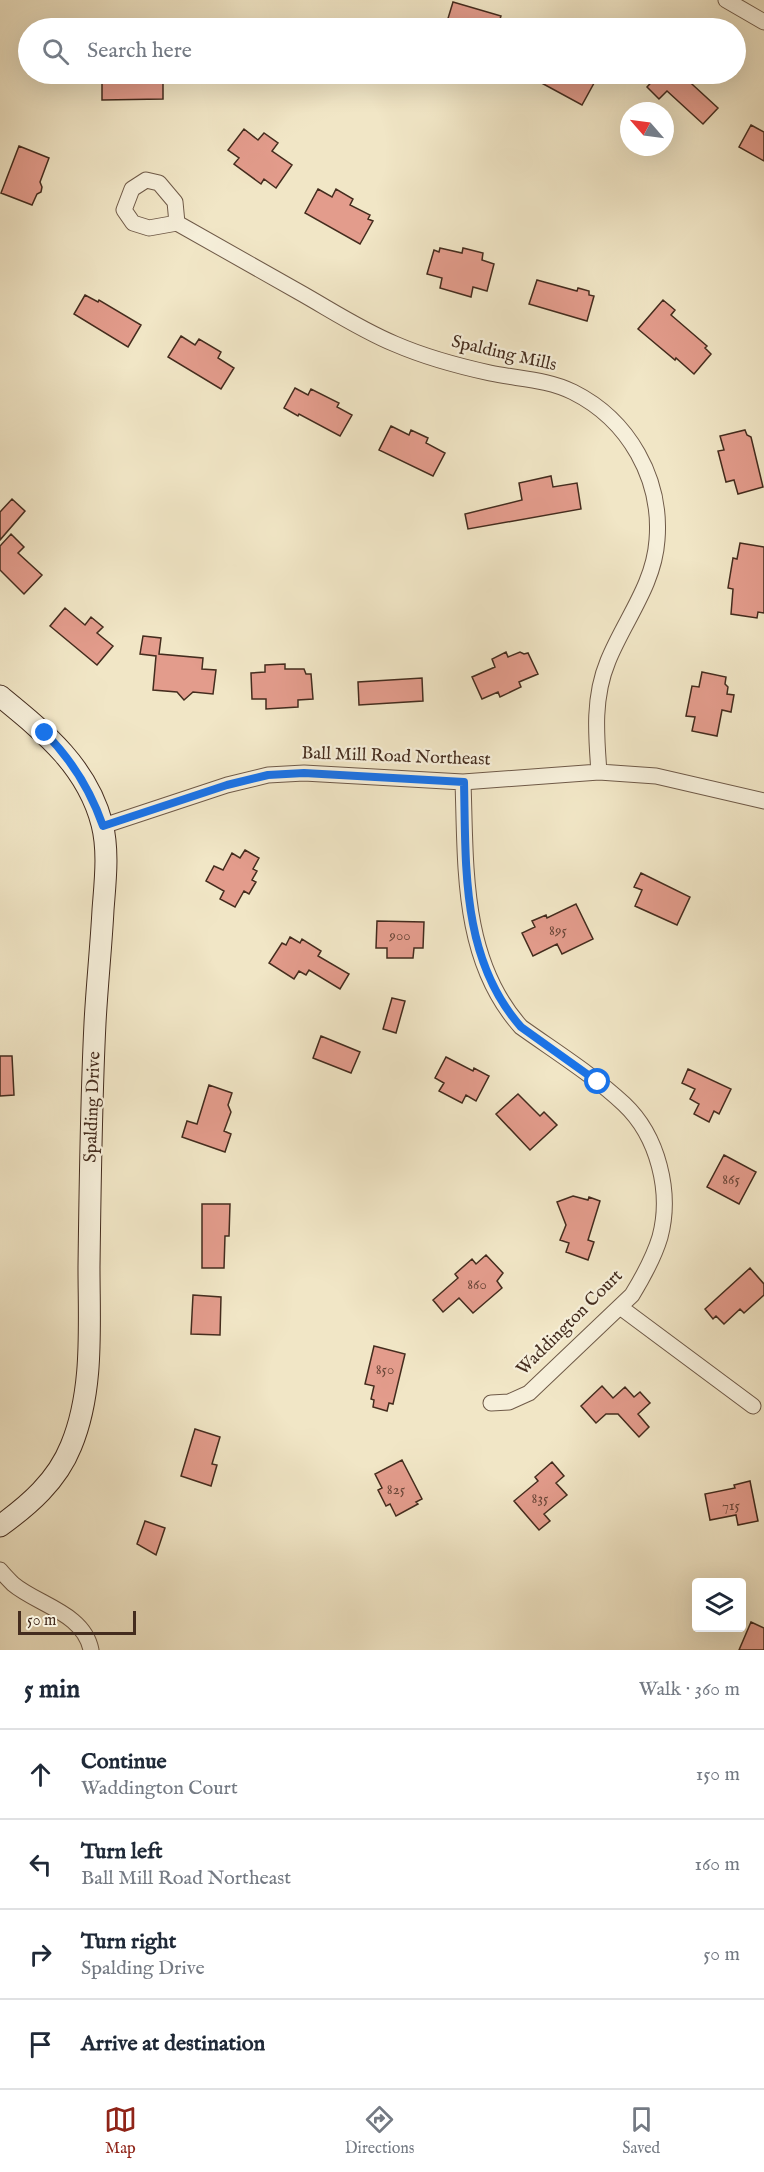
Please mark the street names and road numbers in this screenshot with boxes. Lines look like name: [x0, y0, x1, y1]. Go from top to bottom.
street label: Spalding Mills: [449, 331, 559, 377]
street label: Ball Mill Road Northeast: [301, 742, 491, 772]
street label: Spalding Drive: [80, 1051, 106, 1163]
street label: Waddington Court: [512, 1265, 628, 1381]

